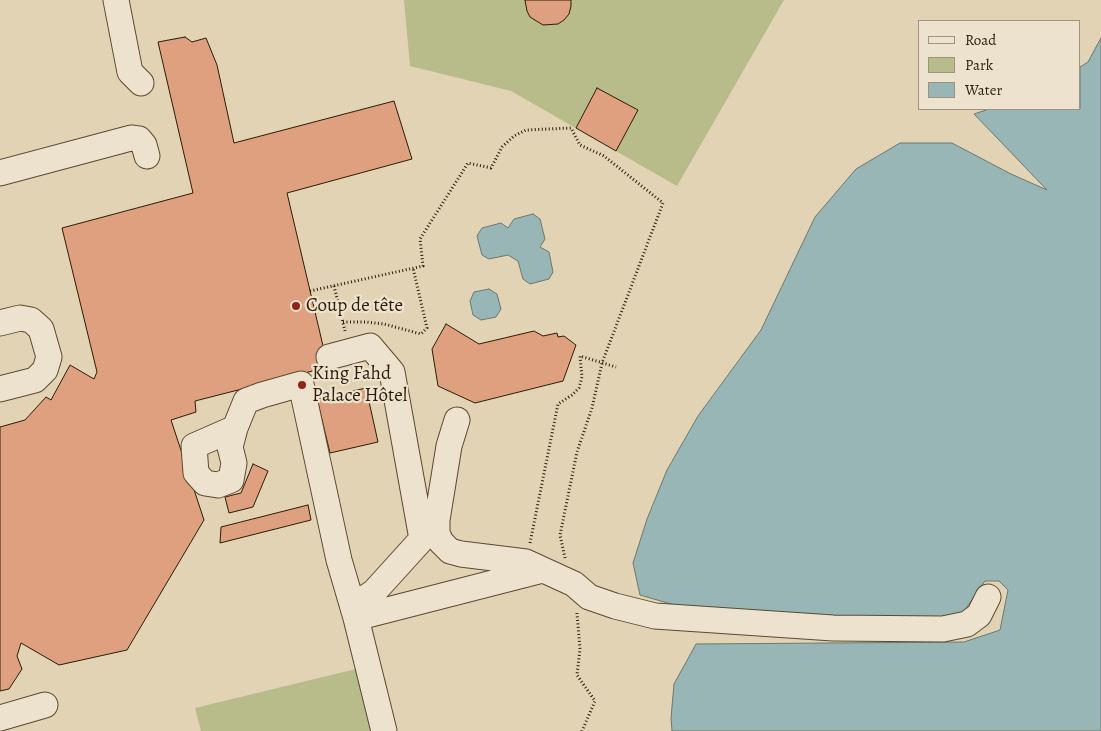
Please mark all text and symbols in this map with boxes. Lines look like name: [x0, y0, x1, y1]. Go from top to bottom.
legend: [918, 20, 1081, 110]
text: Road: [965, 30, 996, 50]
text: Park: [965, 55, 993, 75]
text: Water: [965, 80, 1002, 100]
place label: Coup de tête: [306, 295, 403, 317]
marker: Coup de tête: [290, 300, 302, 312]
place label: King Fahd Palace Hôtel: [312, 363, 407, 407]
marker: King Fahd Palace Hôtel: [296, 379, 308, 391]

